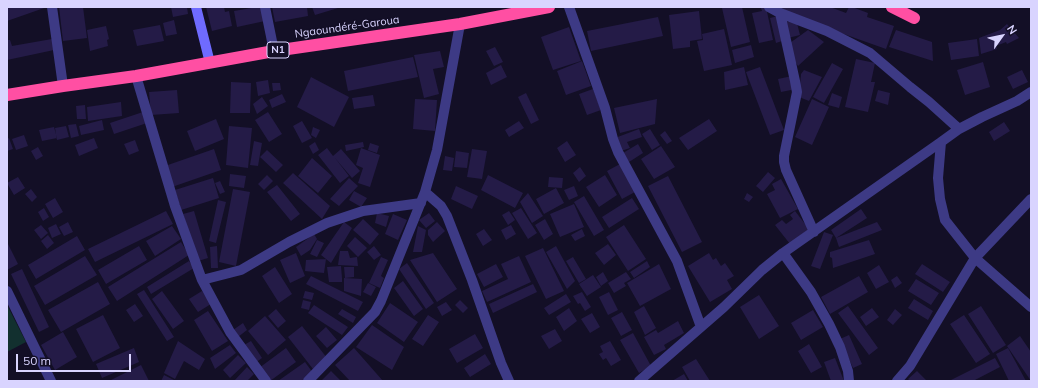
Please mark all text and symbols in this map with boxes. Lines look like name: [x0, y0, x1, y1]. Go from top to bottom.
street label: Ngaoundéré-Garoua: [294, 13, 400, 41]
north arrow: [982, 16, 1022, 56]
text: N: [1004, 22, 1020, 37]
road number: N1: [267, 42, 289, 58]
scale bar: [18, 346, 133, 372]
text: 50 m: [23, 353, 51, 368]

